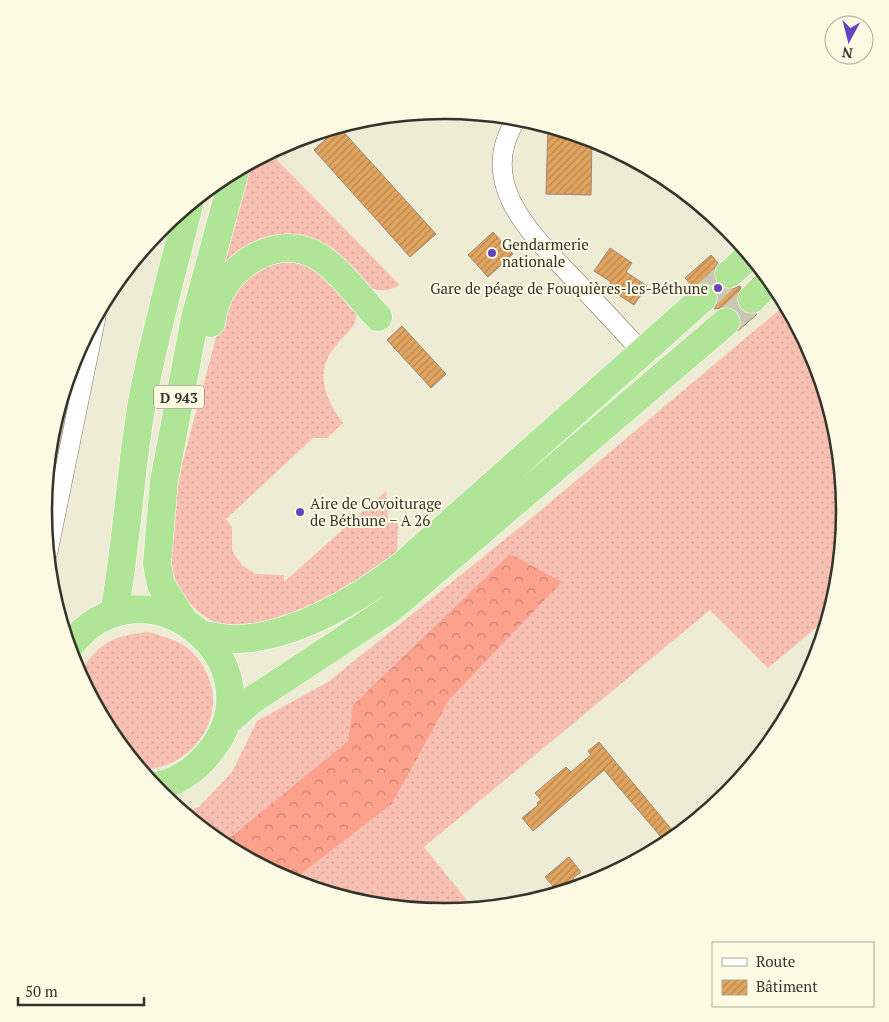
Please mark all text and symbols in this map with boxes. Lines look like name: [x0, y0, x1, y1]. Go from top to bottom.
north arrow: [824, 15, 874, 65]
text: N: [841, 43, 854, 63]
place label: Gendarmerie nationale: [502, 234, 589, 271]
marker: Gendarmerie nationale: [486, 247, 498, 259]
place label: Gare de péage de Fouquières-les-Béthune: [430, 278, 708, 298]
marker: Gare de péage de Fouquières-les-Béthune: [712, 282, 724, 294]
road number: D 943: [154, 386, 204, 408]
place label: Aire de Covoiturage de Béthune − A 26: [310, 493, 442, 530]
marker: Aire de Covoiturage de Béthune − A 26: [294, 506, 306, 518]
legend: [712, 942, 874, 1007]
text: Route: [756, 951, 795, 971]
scale bar: [18, 974, 144, 1006]
text: Bâtiment: [756, 976, 818, 996]
text: 50 m: [25, 981, 58, 1001]

